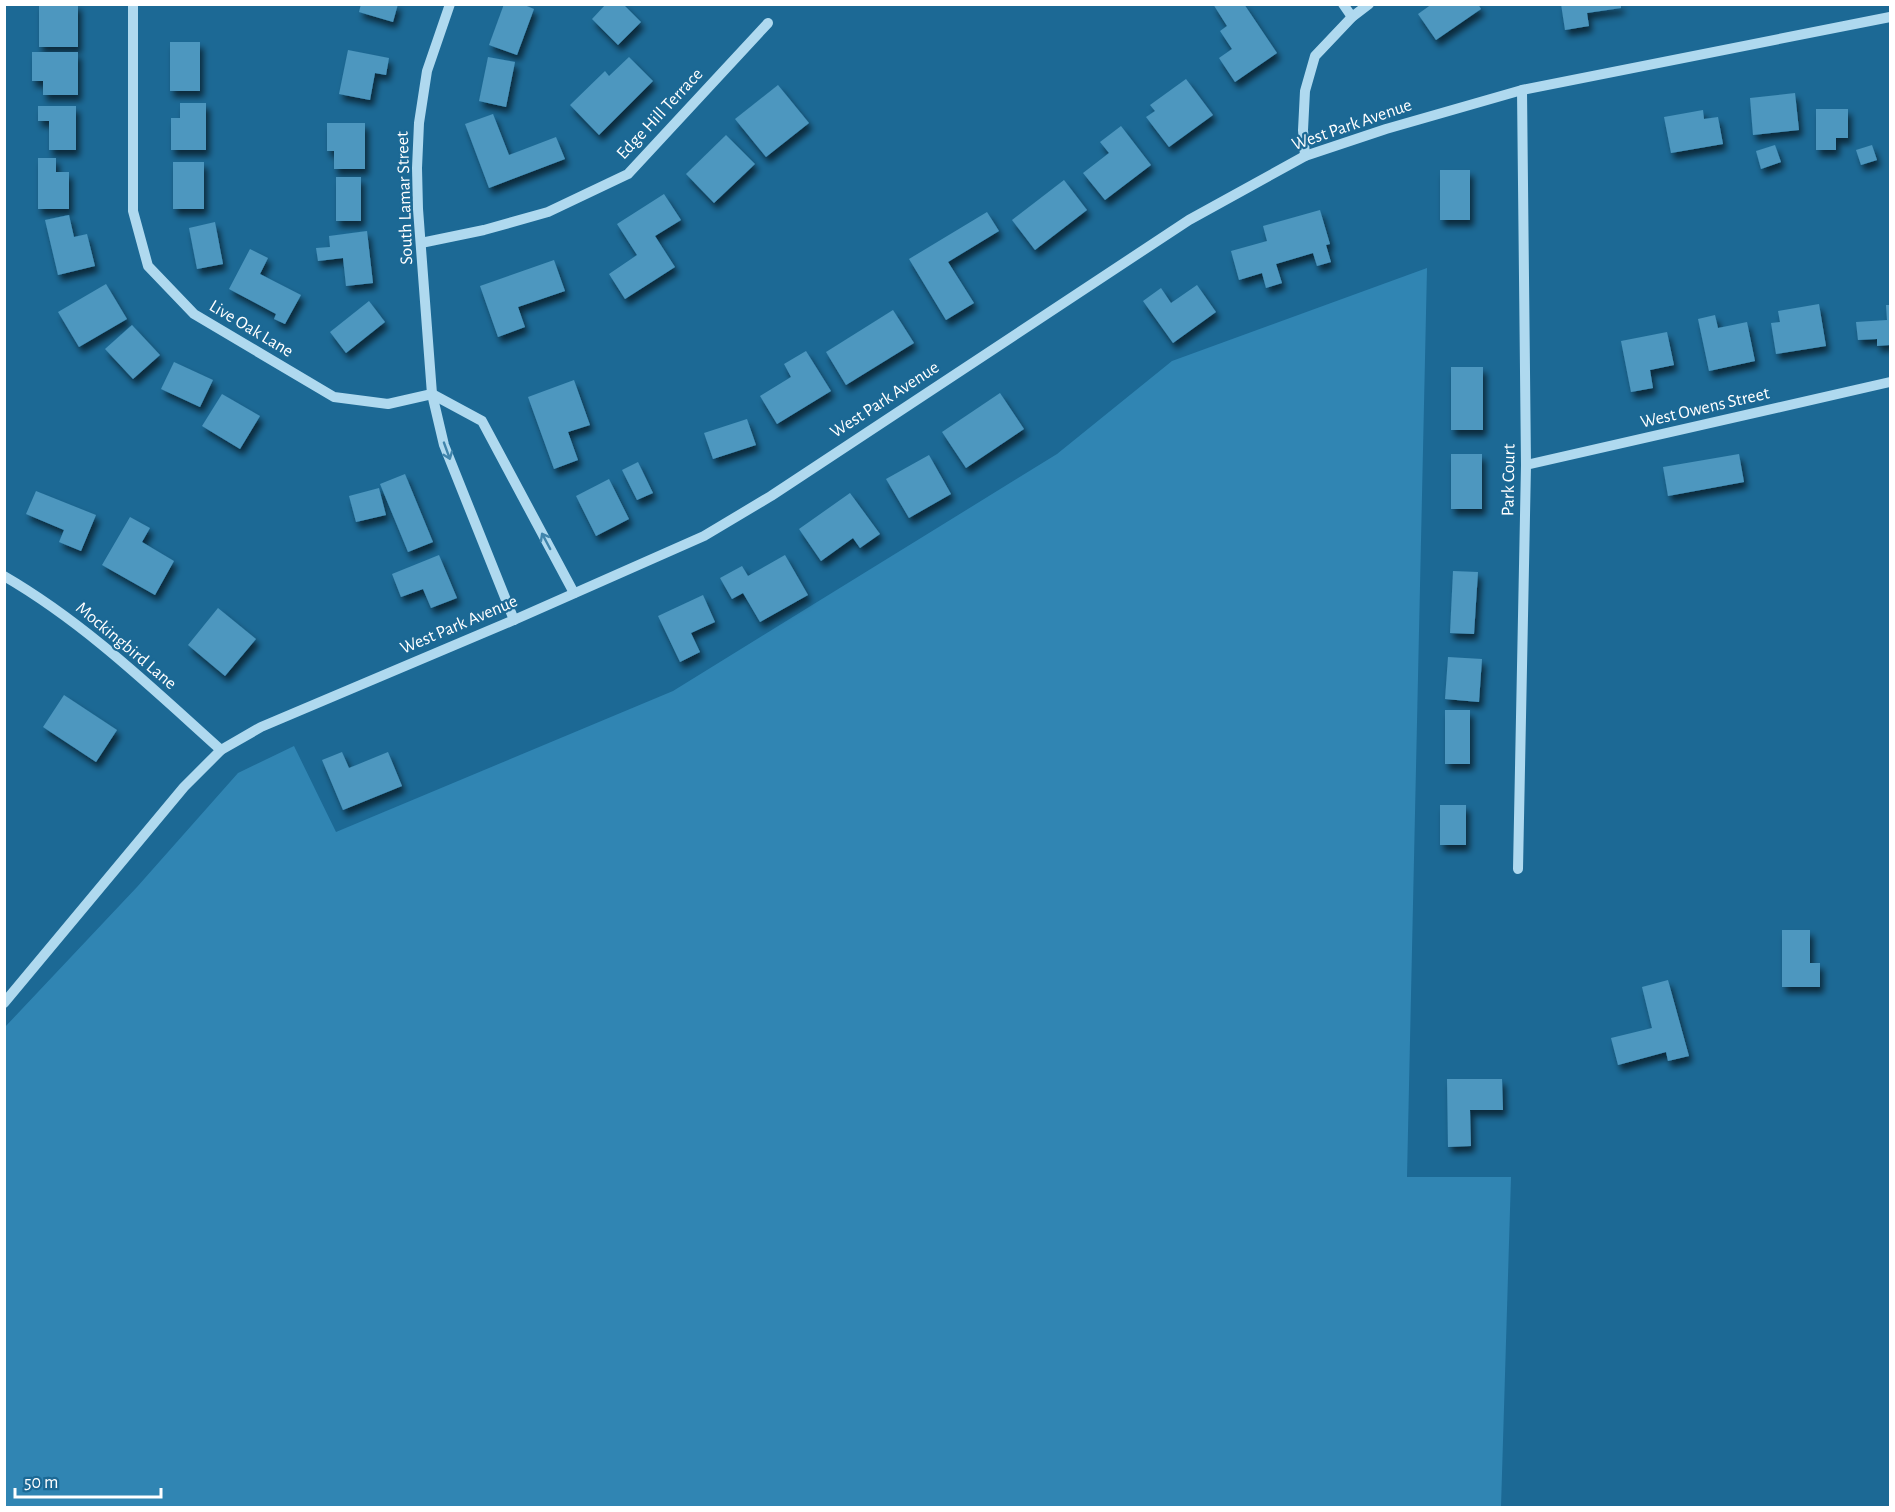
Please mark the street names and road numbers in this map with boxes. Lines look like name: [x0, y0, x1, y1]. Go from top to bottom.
street label: Edge Hill Terrace: [614, 65, 706, 163]
street label: West Park Avenue: [1290, 96, 1414, 154]
street label: South Lamar Street: [394, 131, 416, 265]
street label: Live Oak Lane: [206, 297, 296, 361]
street label: West Park Avenue: [827, 358, 943, 442]
street label: West Owens Street: [1639, 384, 1772, 432]
street label: Park Court: [1499, 443, 1519, 516]
street label: West Park Avenue: [398, 592, 520, 658]
street label: Mockingbird Lane: [72, 599, 180, 693]

